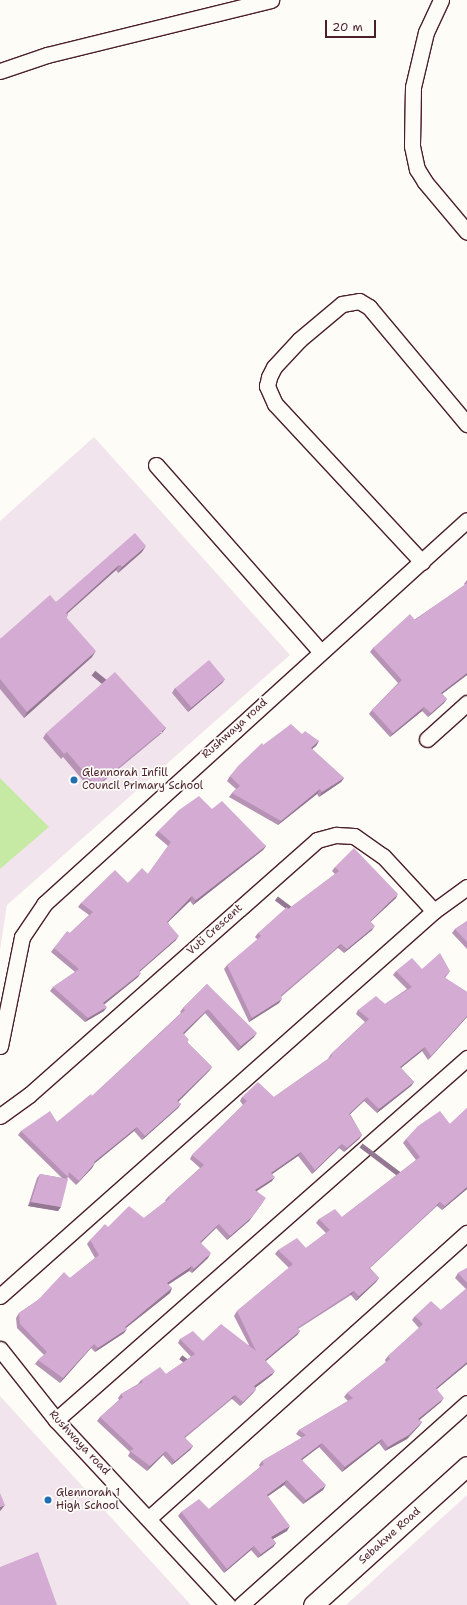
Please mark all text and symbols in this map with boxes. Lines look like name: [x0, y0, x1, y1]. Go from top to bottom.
scale bar: [327, 12, 378, 38]
text: 20 m: [332, 19, 363, 35]
street label: Rushwaya road: [200, 696, 270, 762]
place label: Glennorah Infill Council Primary School: [82, 767, 203, 793]
marker: Glennorah Infill Council Primary School: [69, 775, 79, 785]
street label: Vuti Crescent: [185, 902, 245, 958]
street label: Rushwaya road: [46, 1408, 112, 1478]
place label: Glennorah 1 High School: [56, 1487, 120, 1513]
marker: Glennorah 1 High School: [43, 1495, 53, 1505]
street label: Sebakwe Road: [356, 1505, 424, 1567]

